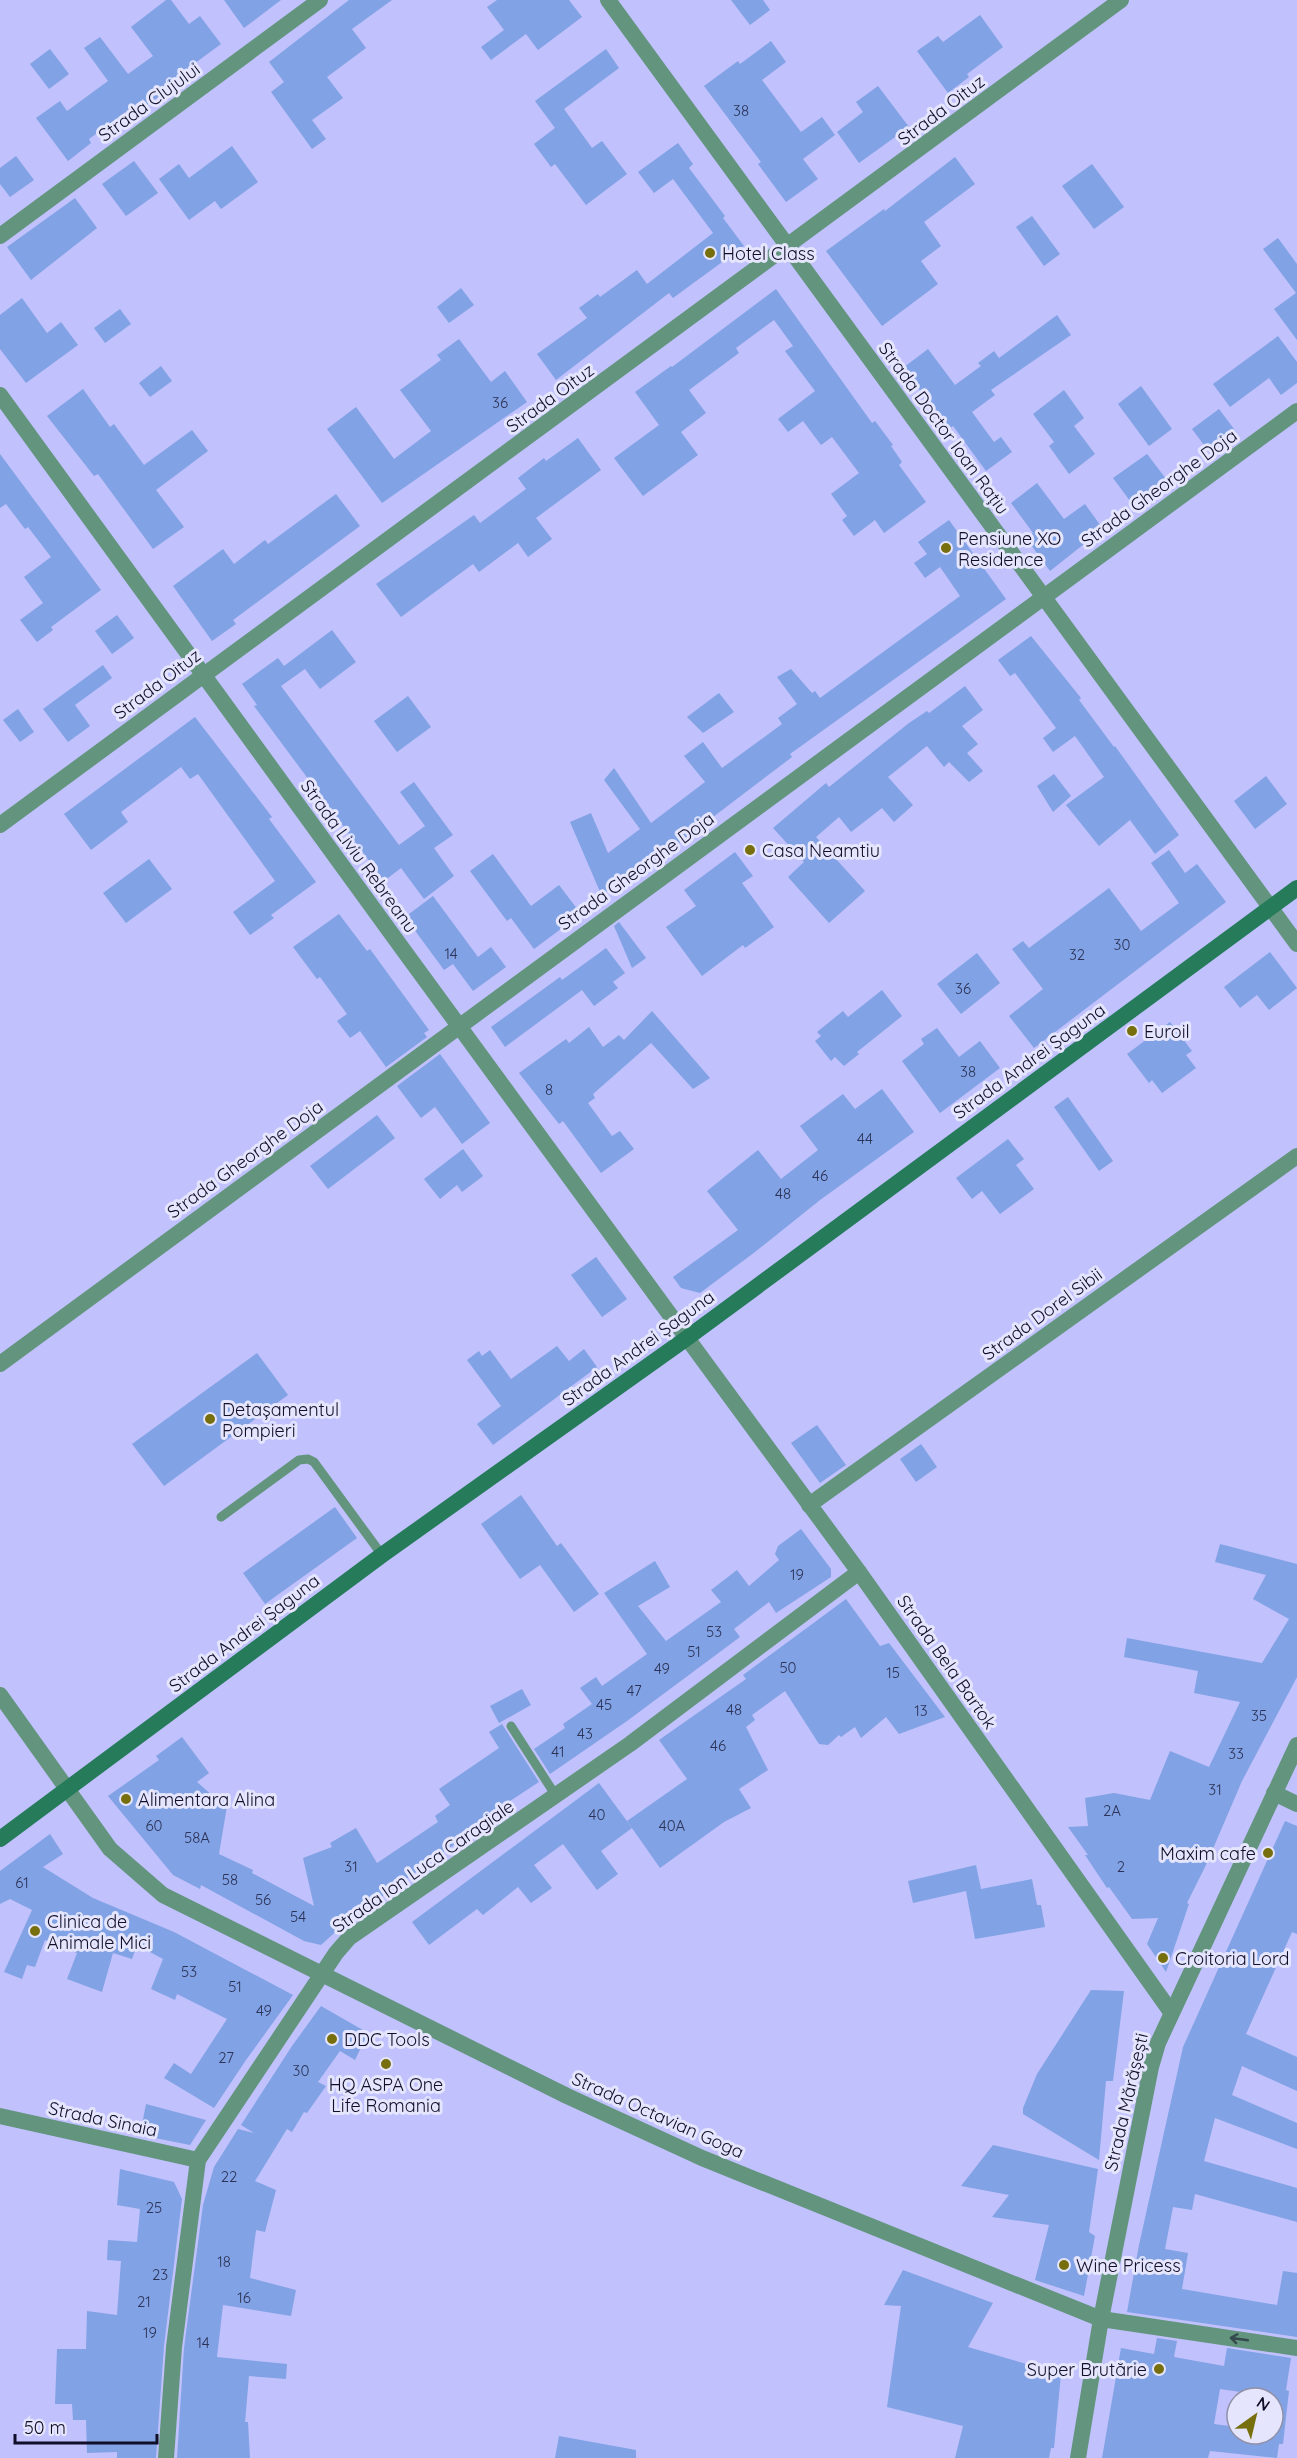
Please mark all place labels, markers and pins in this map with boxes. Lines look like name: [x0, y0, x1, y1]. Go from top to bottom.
place label: Hotel Class: [722, 242, 815, 265]
marker: Hotel Class: [703, 246, 717, 260]
place label: Pensiune XO Residence: [958, 527, 1061, 571]
marker: Pensiune XO Residence: [939, 541, 953, 555]
place label: Casa Neamtiu: [762, 839, 880, 862]
marker: Casa Neamtiu: [743, 843, 757, 857]
place label: Euroil: [1144, 1020, 1190, 1043]
marker: Euroil: [1125, 1024, 1139, 1038]
place label: Detașamentul Pompieri: [222, 1398, 339, 1442]
marker: Detașamentul Pompieri: [203, 1412, 217, 1426]
place label: Alimentara Alina: [138, 1788, 275, 1811]
marker: Alimentara Alina: [119, 1792, 133, 1806]
place label: Maxim cafe: [1160, 1842, 1256, 1865]
marker: Maxim cafe: [1261, 1846, 1275, 1860]
place label: Clinica de Animale Mici: [47, 1910, 151, 1954]
marker: Clinica de Animale Mici: [28, 1924, 42, 1938]
place label: Croitoria Lord: [1175, 1947, 1289, 1970]
marker: Croitoria Lord: [1156, 1951, 1170, 1965]
place label: DDC Tools: [344, 2028, 430, 2051]
marker: DDC Tools: [325, 2032, 339, 2046]
marker: HQ ASPA One Life Romania: [379, 2057, 393, 2071]
place label: HQ ASPA One Life Romania: [329, 2073, 443, 2117]
place label: Wine Pricess: [1076, 2254, 1181, 2277]
marker: Wine Pricess: [1057, 2258, 1071, 2272]
place label: Super Brutărie: [1027, 2358, 1147, 2381]
marker: Super Brutărie: [1152, 2362, 1166, 2376]

